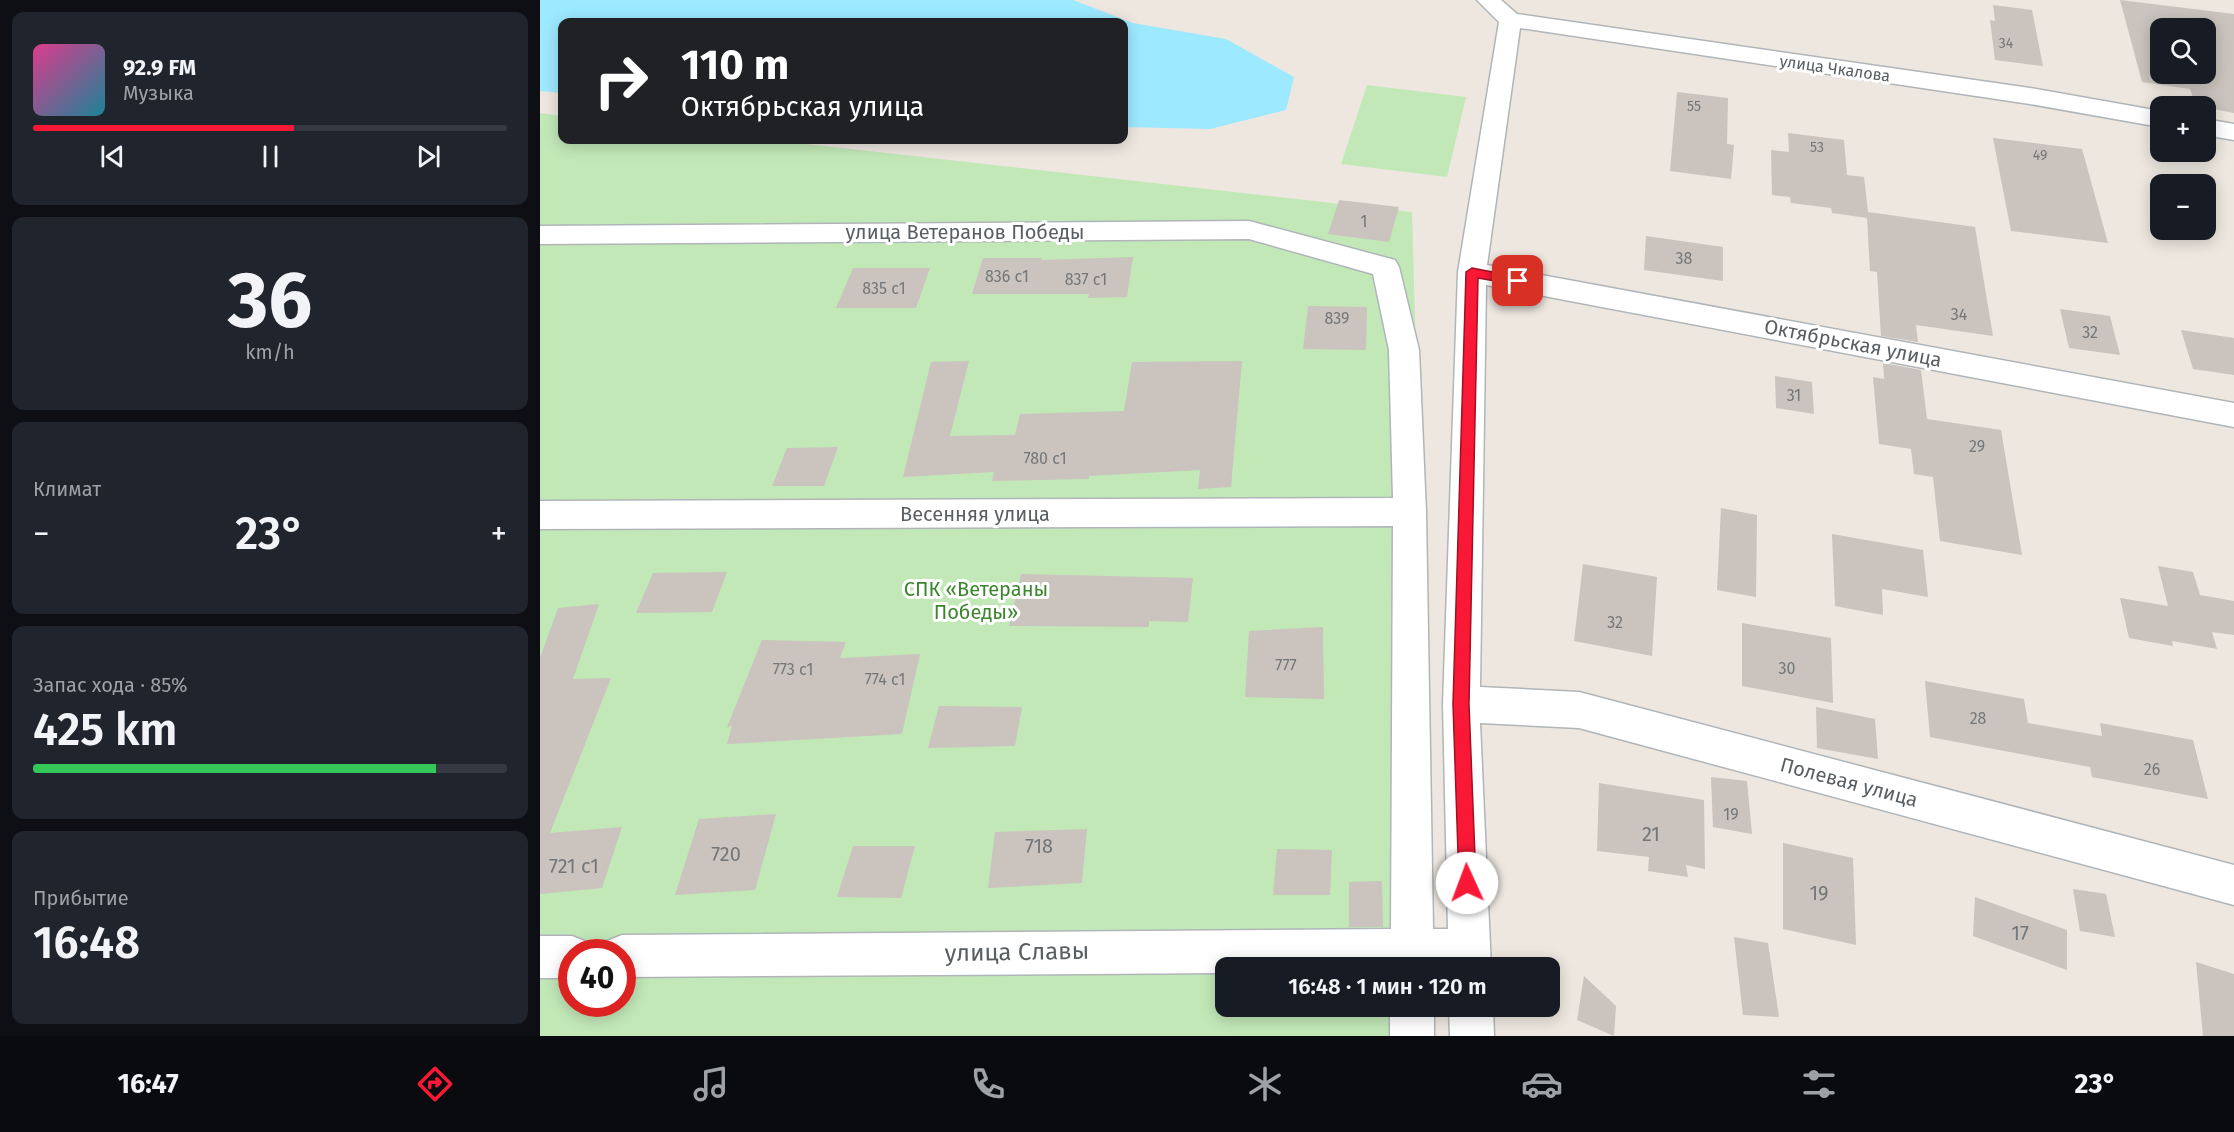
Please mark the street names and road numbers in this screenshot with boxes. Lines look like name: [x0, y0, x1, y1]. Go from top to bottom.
street label: улица Чкалова: [1778, 51, 1891, 86]
street label: улица Ветеранов Победы: [846, 220, 1084, 244]
street label: Октябрьская улица: [1762, 314, 1944, 372]
street label: Весенняя улица: [900, 502, 1050, 526]
street label: Полевая улица: [1778, 752, 1920, 812]
street label: улица Славы: [944, 937, 1090, 967]

